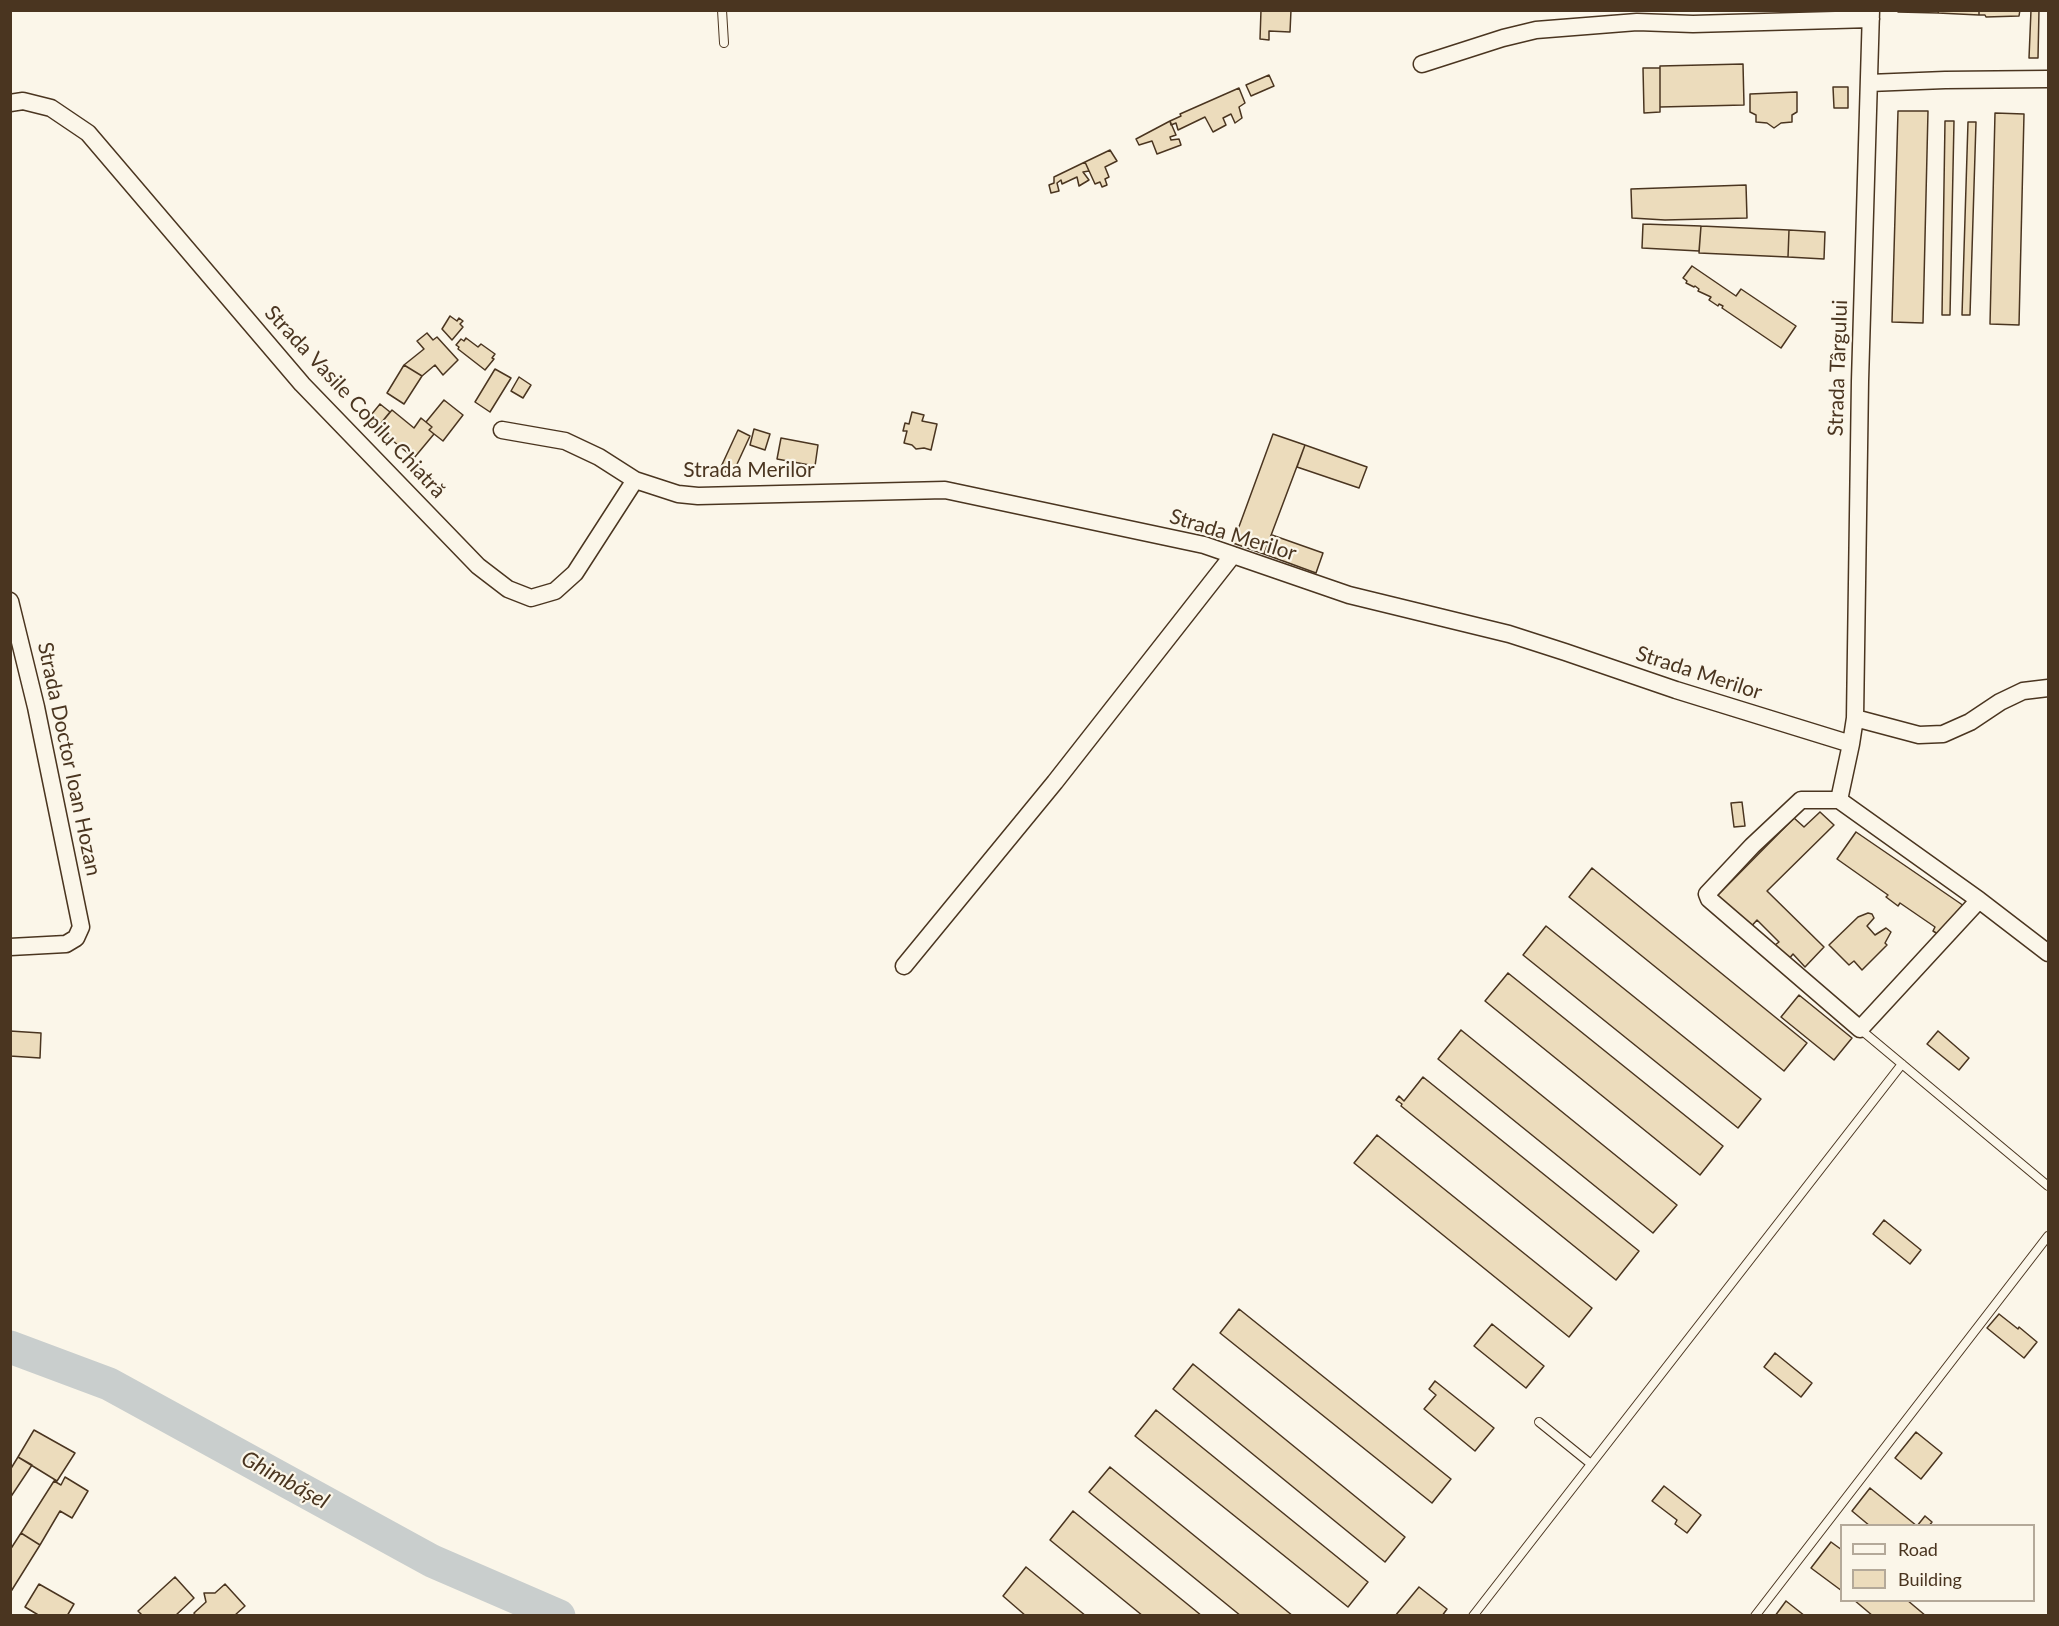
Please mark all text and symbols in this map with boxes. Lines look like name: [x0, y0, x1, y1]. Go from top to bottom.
street label: Strada Târgului: [1823, 299, 1853, 437]
street label: Strada Vasile Copilu Chiatră: [259, 301, 451, 503]
street label: Strada Merilor: [683, 457, 815, 483]
street label: Strada Merilor: [1166, 504, 1300, 566]
street label: Strada Doctor Ioan Hozan: [32, 640, 106, 878]
street label: Strada Merilor: [1633, 641, 1765, 705]
water label: Ghimbășel: [237, 1445, 333, 1515]
legend: [1840, 1524, 2035, 1602]
text: Road: [1898, 1538, 1938, 1560]
text: Building: [1898, 1568, 1962, 1590]

